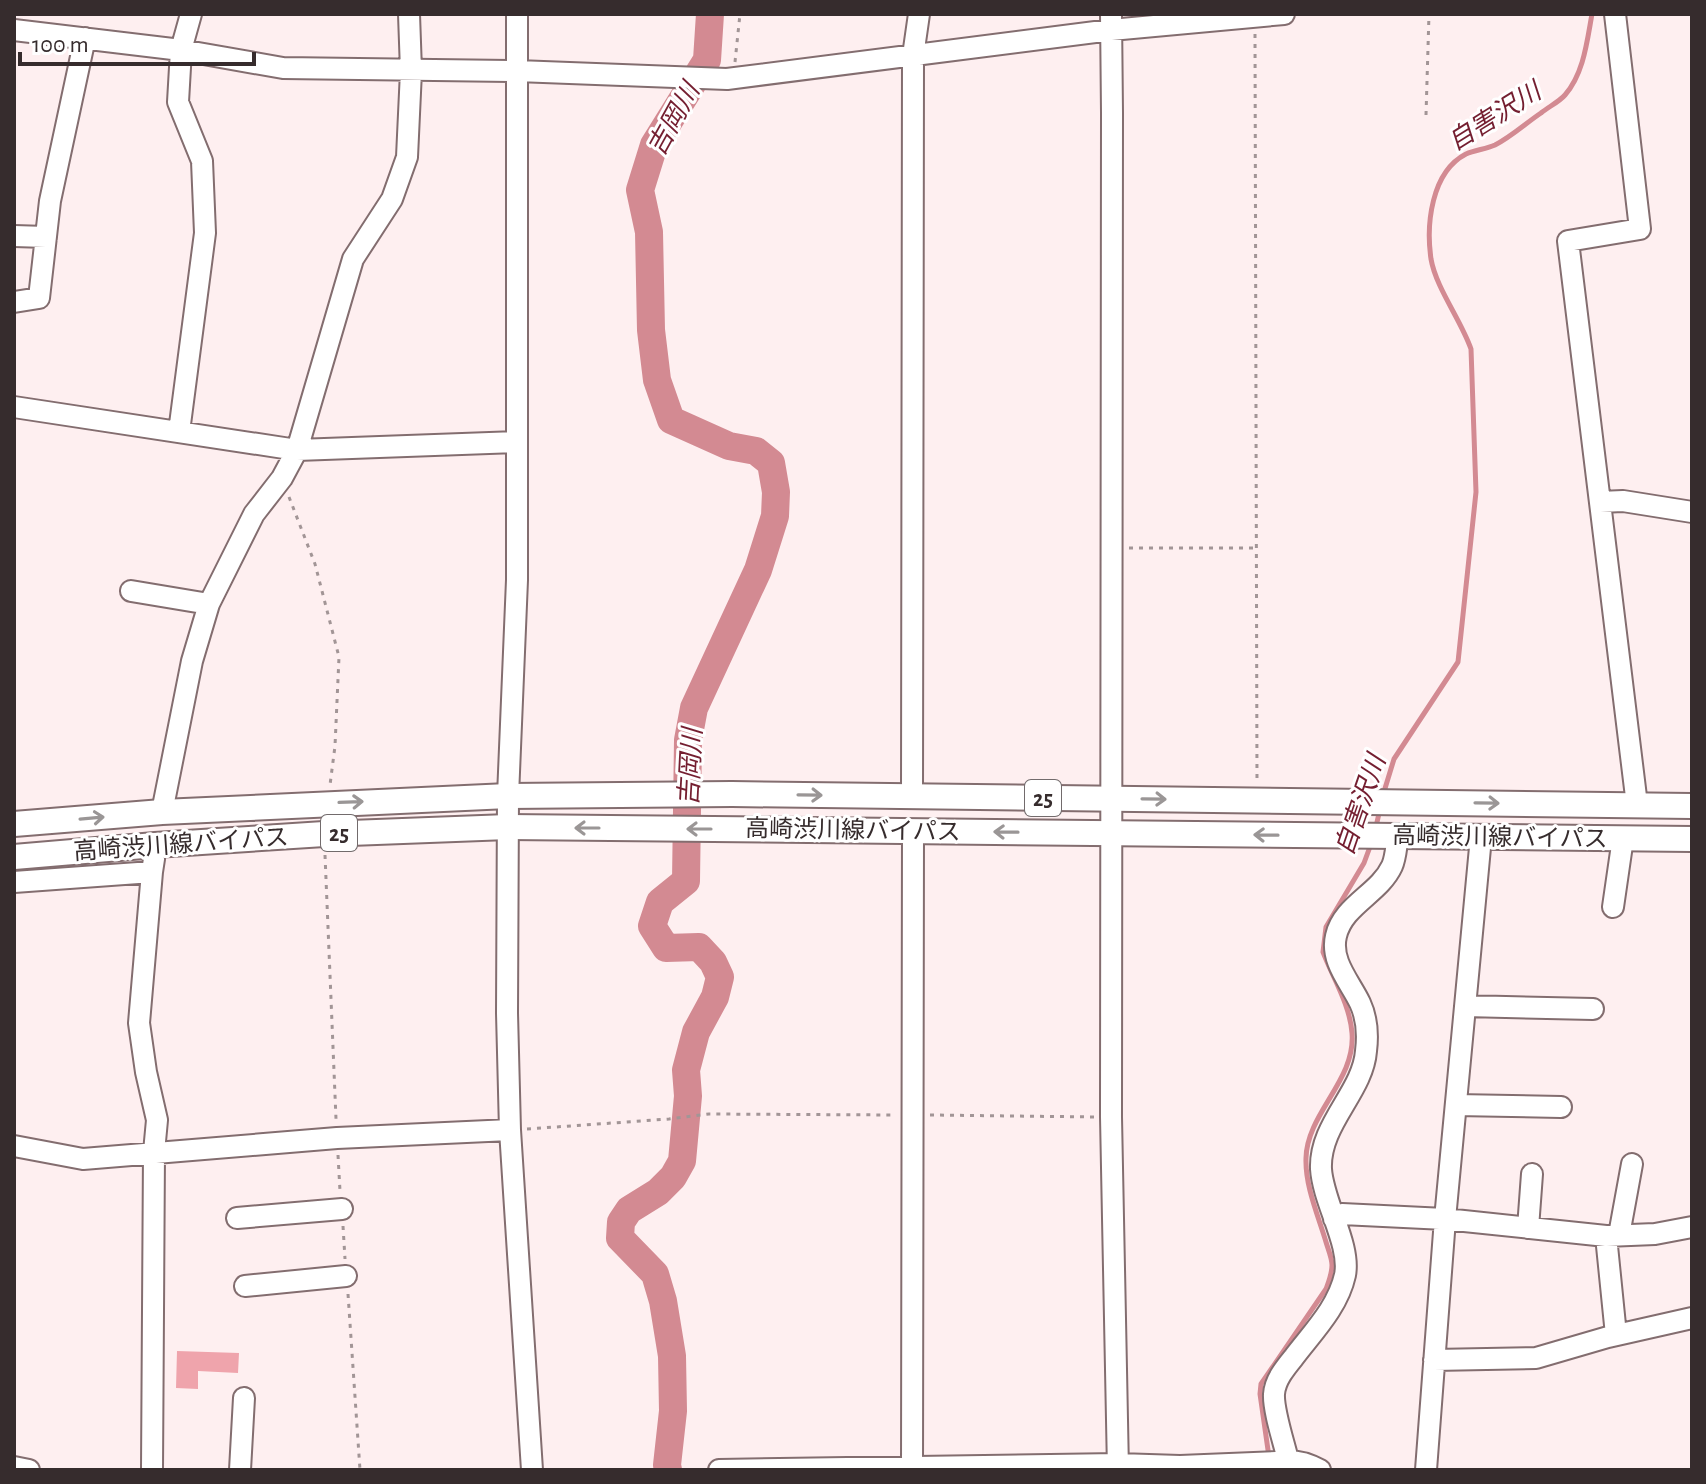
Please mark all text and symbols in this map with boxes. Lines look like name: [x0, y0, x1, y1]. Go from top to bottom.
scale bar: [20, 16, 254, 66]
text: 100 m: [32, 33, 89, 57]
water label: 吉岡川: [643, 76, 706, 160]
water label: 自害沢川: [1443, 76, 1548, 155]
water label: 吉岡川: [675, 724, 706, 807]
water label: 自害沢川: [1331, 749, 1391, 859]
road number: 25: [1025, 780, 1061, 816]
one-way arrow: [796, 787, 823, 803]
one-way arrow: [1140, 792, 1167, 807]
one-way arrow: [337, 795, 364, 810]
one-way arrow: [1473, 796, 1500, 811]
one-way arrow: [78, 810, 105, 825]
road number: 25: [321, 815, 357, 851]
street label: 高崎渋川線バイパス: [745, 815, 961, 845]
one-way arrow: [574, 820, 601, 836]
one-way arrow: [686, 821, 713, 836]
street label: 高崎渋川線バイパス: [1392, 822, 1608, 852]
street label: 高崎渋川線バイパス: [73, 824, 289, 864]
one-way arrow: [993, 824, 1020, 840]
one-way arrow: [1253, 827, 1280, 842]

